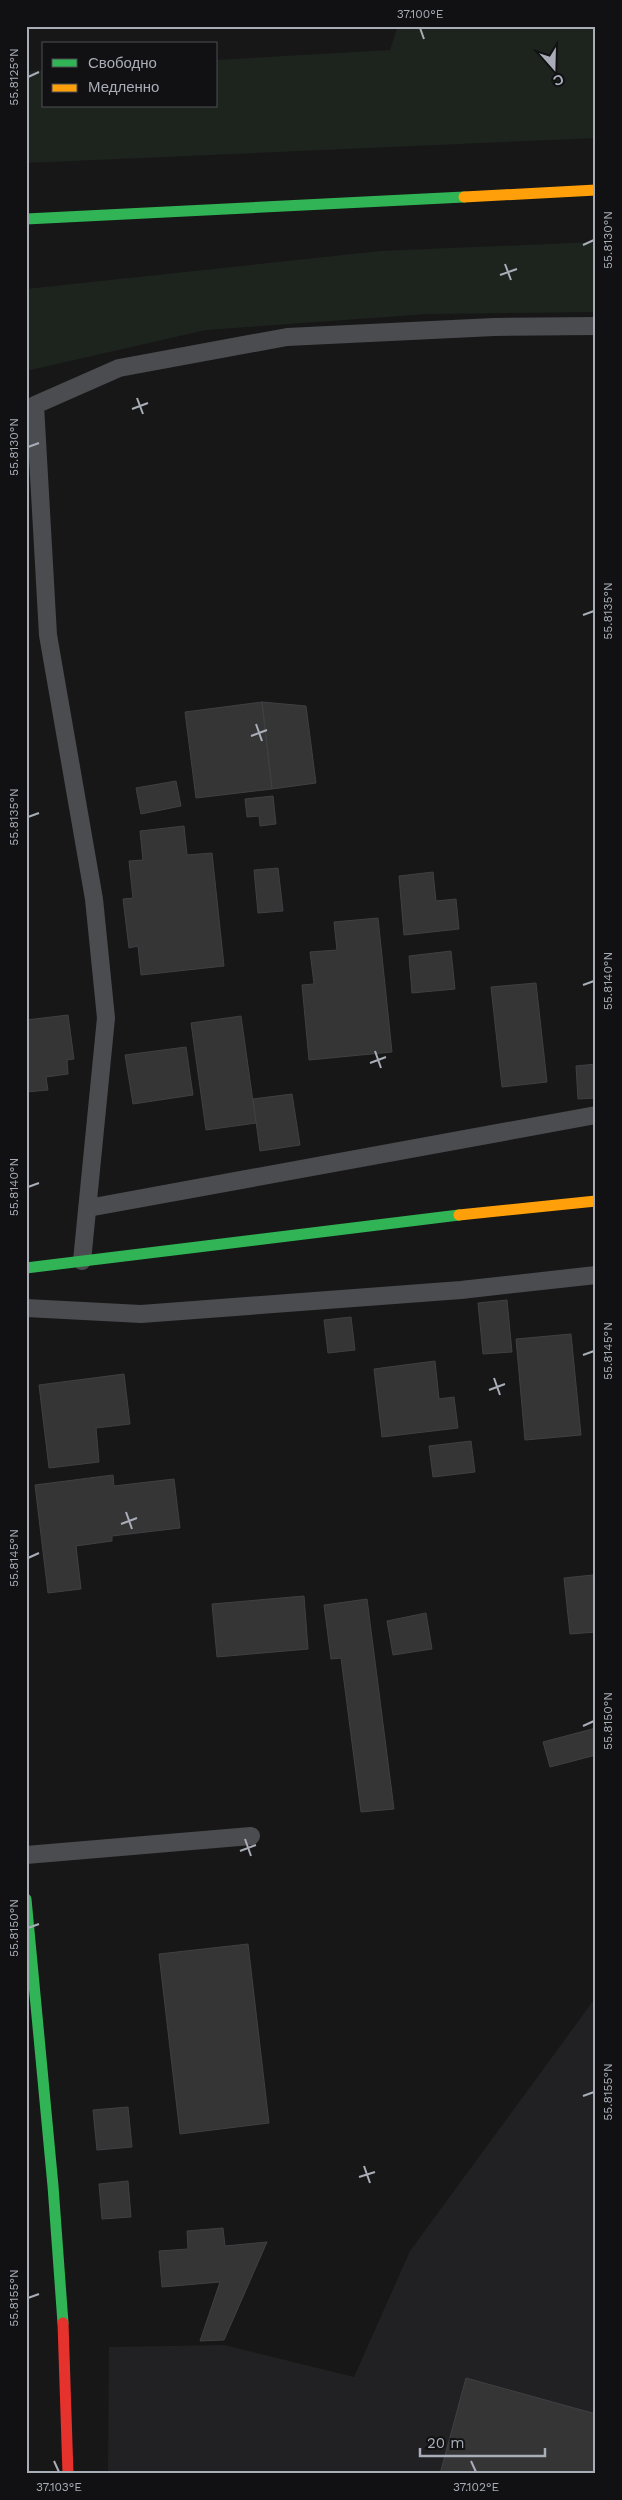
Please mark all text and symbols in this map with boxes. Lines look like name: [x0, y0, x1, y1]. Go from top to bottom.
text: 37.100°E: [397, 7, 444, 21]
legend: [42, 42, 218, 108]
north arrow: [530, 42, 580, 92]
text: 55.8125°N: [7, 48, 21, 106]
text: Свободно: [88, 54, 157, 72]
text: С: [551, 71, 566, 89]
text: Медленно: [88, 78, 159, 96]
text: 55.8130°N: [601, 211, 615, 269]
text: 55.8130°N: [7, 418, 21, 476]
text: 55.8135°N: [601, 582, 615, 640]
text: 55.8135°N: [7, 788, 21, 846]
text: 55.8140°N: [601, 952, 615, 1010]
text: 55.8140°N: [7, 1158, 21, 1216]
text: 55.8145°N: [601, 1322, 615, 1380]
text: 55.8145°N: [7, 1529, 21, 1587]
text: 55.8150°N: [601, 1692, 615, 1750]
text: 55.8150°N: [7, 1899, 21, 1957]
text: 55.8155°N: [601, 2063, 615, 2121]
text: 55.8155°N: [7, 2269, 21, 2327]
scale bar: [420, 2425, 544, 2457]
text: 20 m: [427, 2434, 465, 2452]
text: 37.103°E: [36, 2480, 82, 2494]
text: 37.102°E: [453, 2480, 499, 2494]

